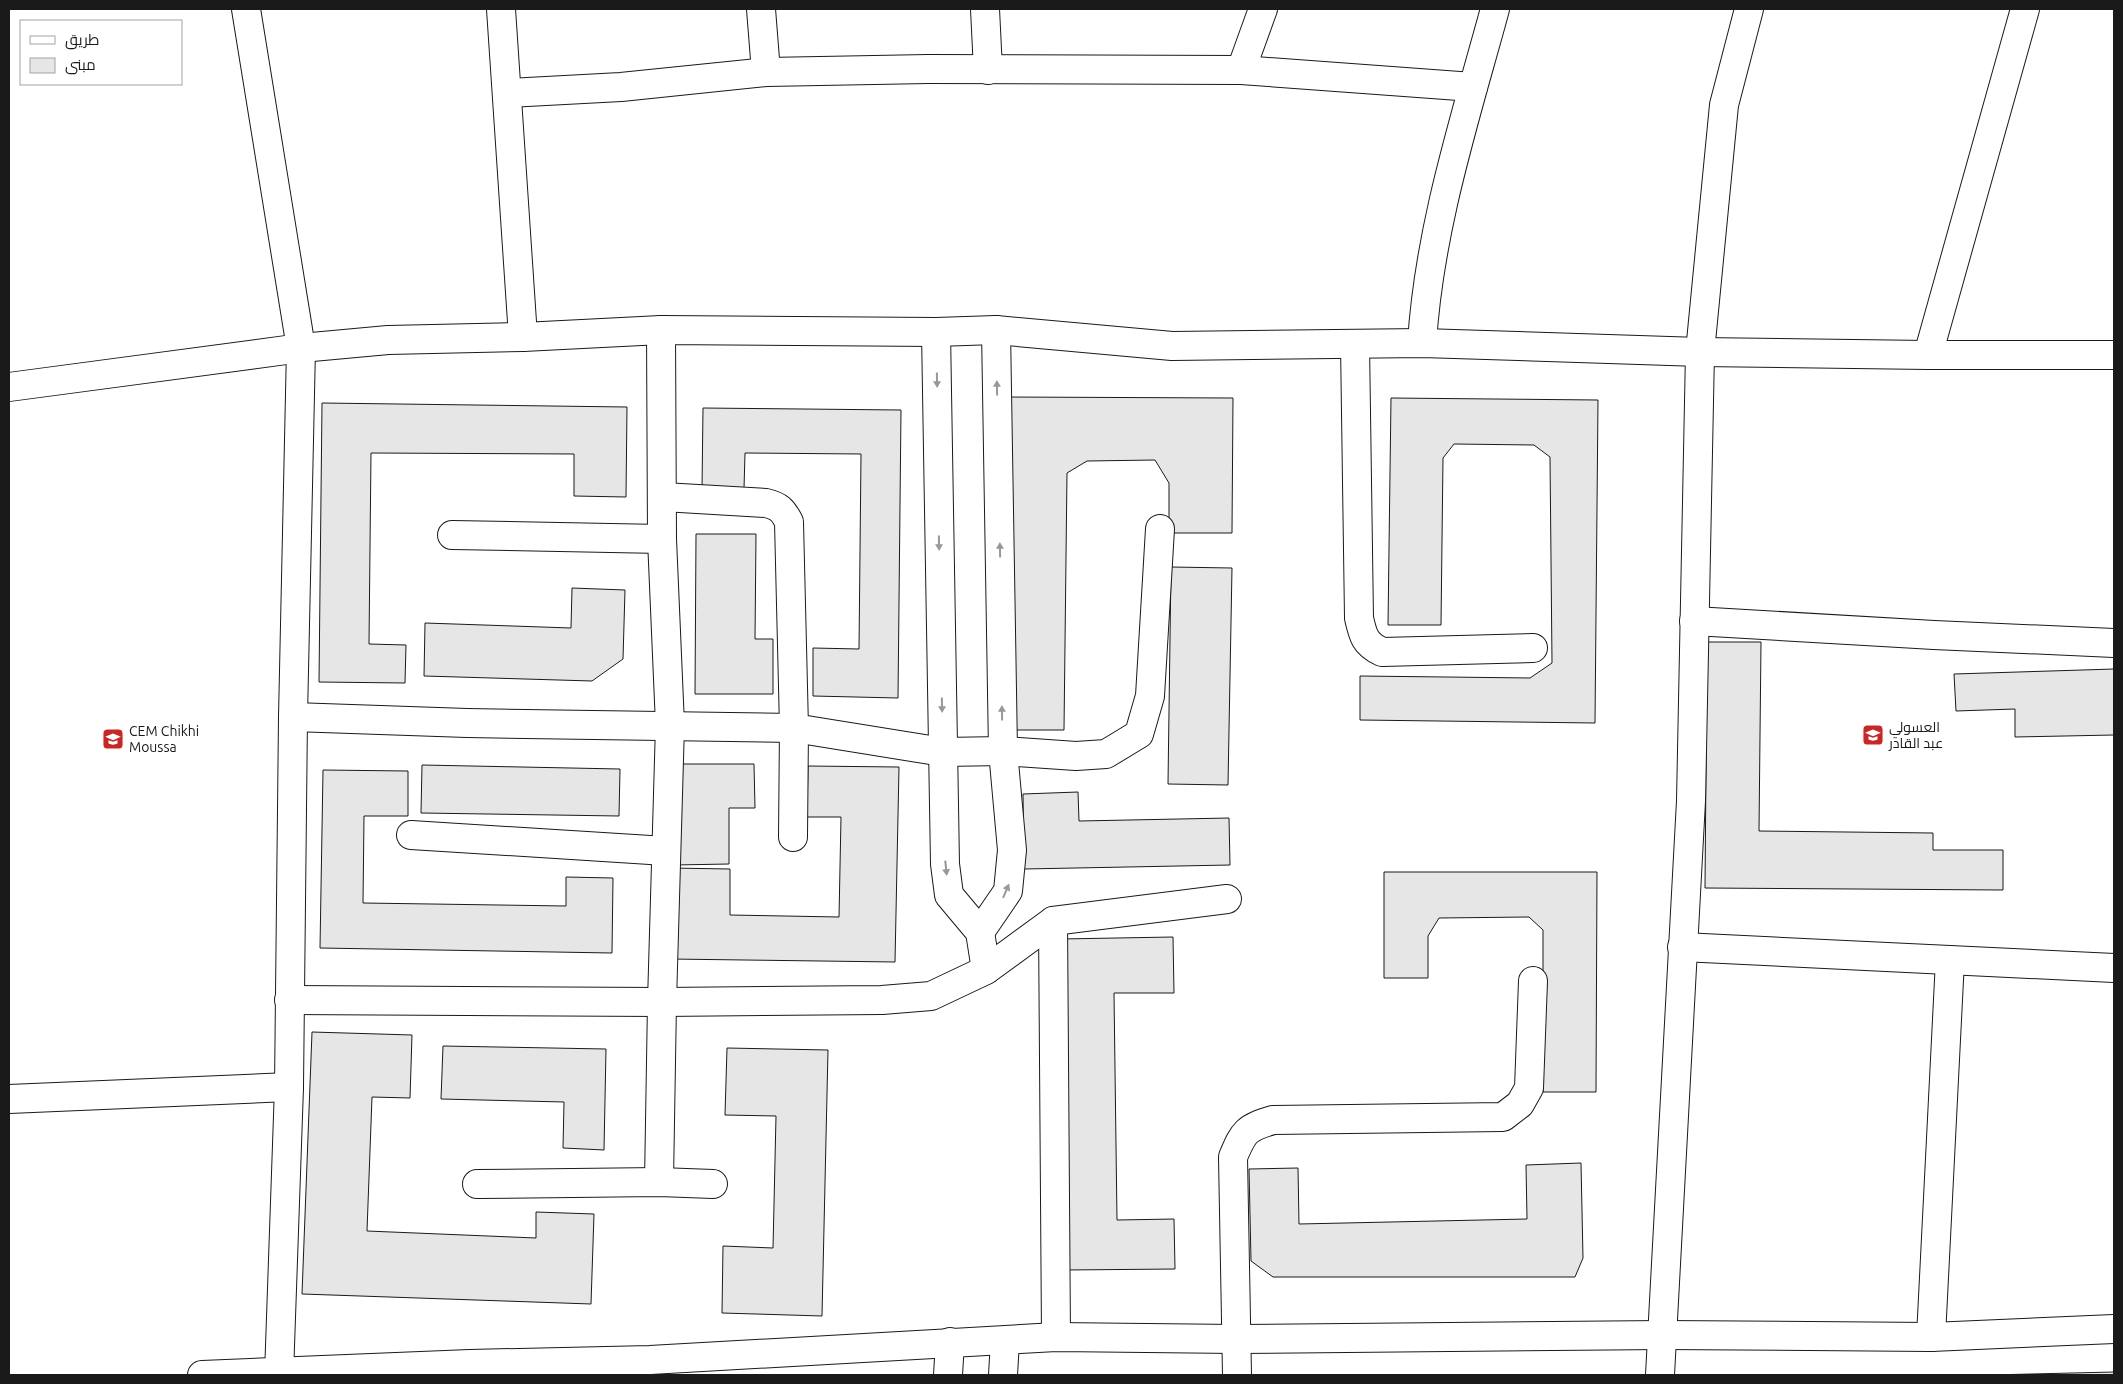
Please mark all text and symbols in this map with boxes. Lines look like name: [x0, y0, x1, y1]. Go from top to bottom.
legend: [20, 20, 182, 85]
text: طريق: [65, 31, 99, 50]
text: مبنى: [65, 56, 96, 75]
one-way arrow: [933, 373, 941, 389]
one-way arrow: [993, 379, 1001, 395]
one-way arrow: [936, 535, 944, 551]
one-way arrow: [995, 542, 1003, 558]
one-way arrow: [939, 698, 947, 714]
one-way arrow: [998, 704, 1006, 720]
place label: العسولي عبد القادر: [1888, 719, 1943, 751]
place label: CEM Chikhi Moussa: [129, 723, 199, 755]
school or university icon: العسولي عبد القادر: [1861, 723, 1885, 747]
school or university icon: CEM Chikhi Moussa: [101, 727, 125, 751]
one-way arrow: [942, 860, 950, 876]
one-way arrow: [1002, 883, 1010, 898]

